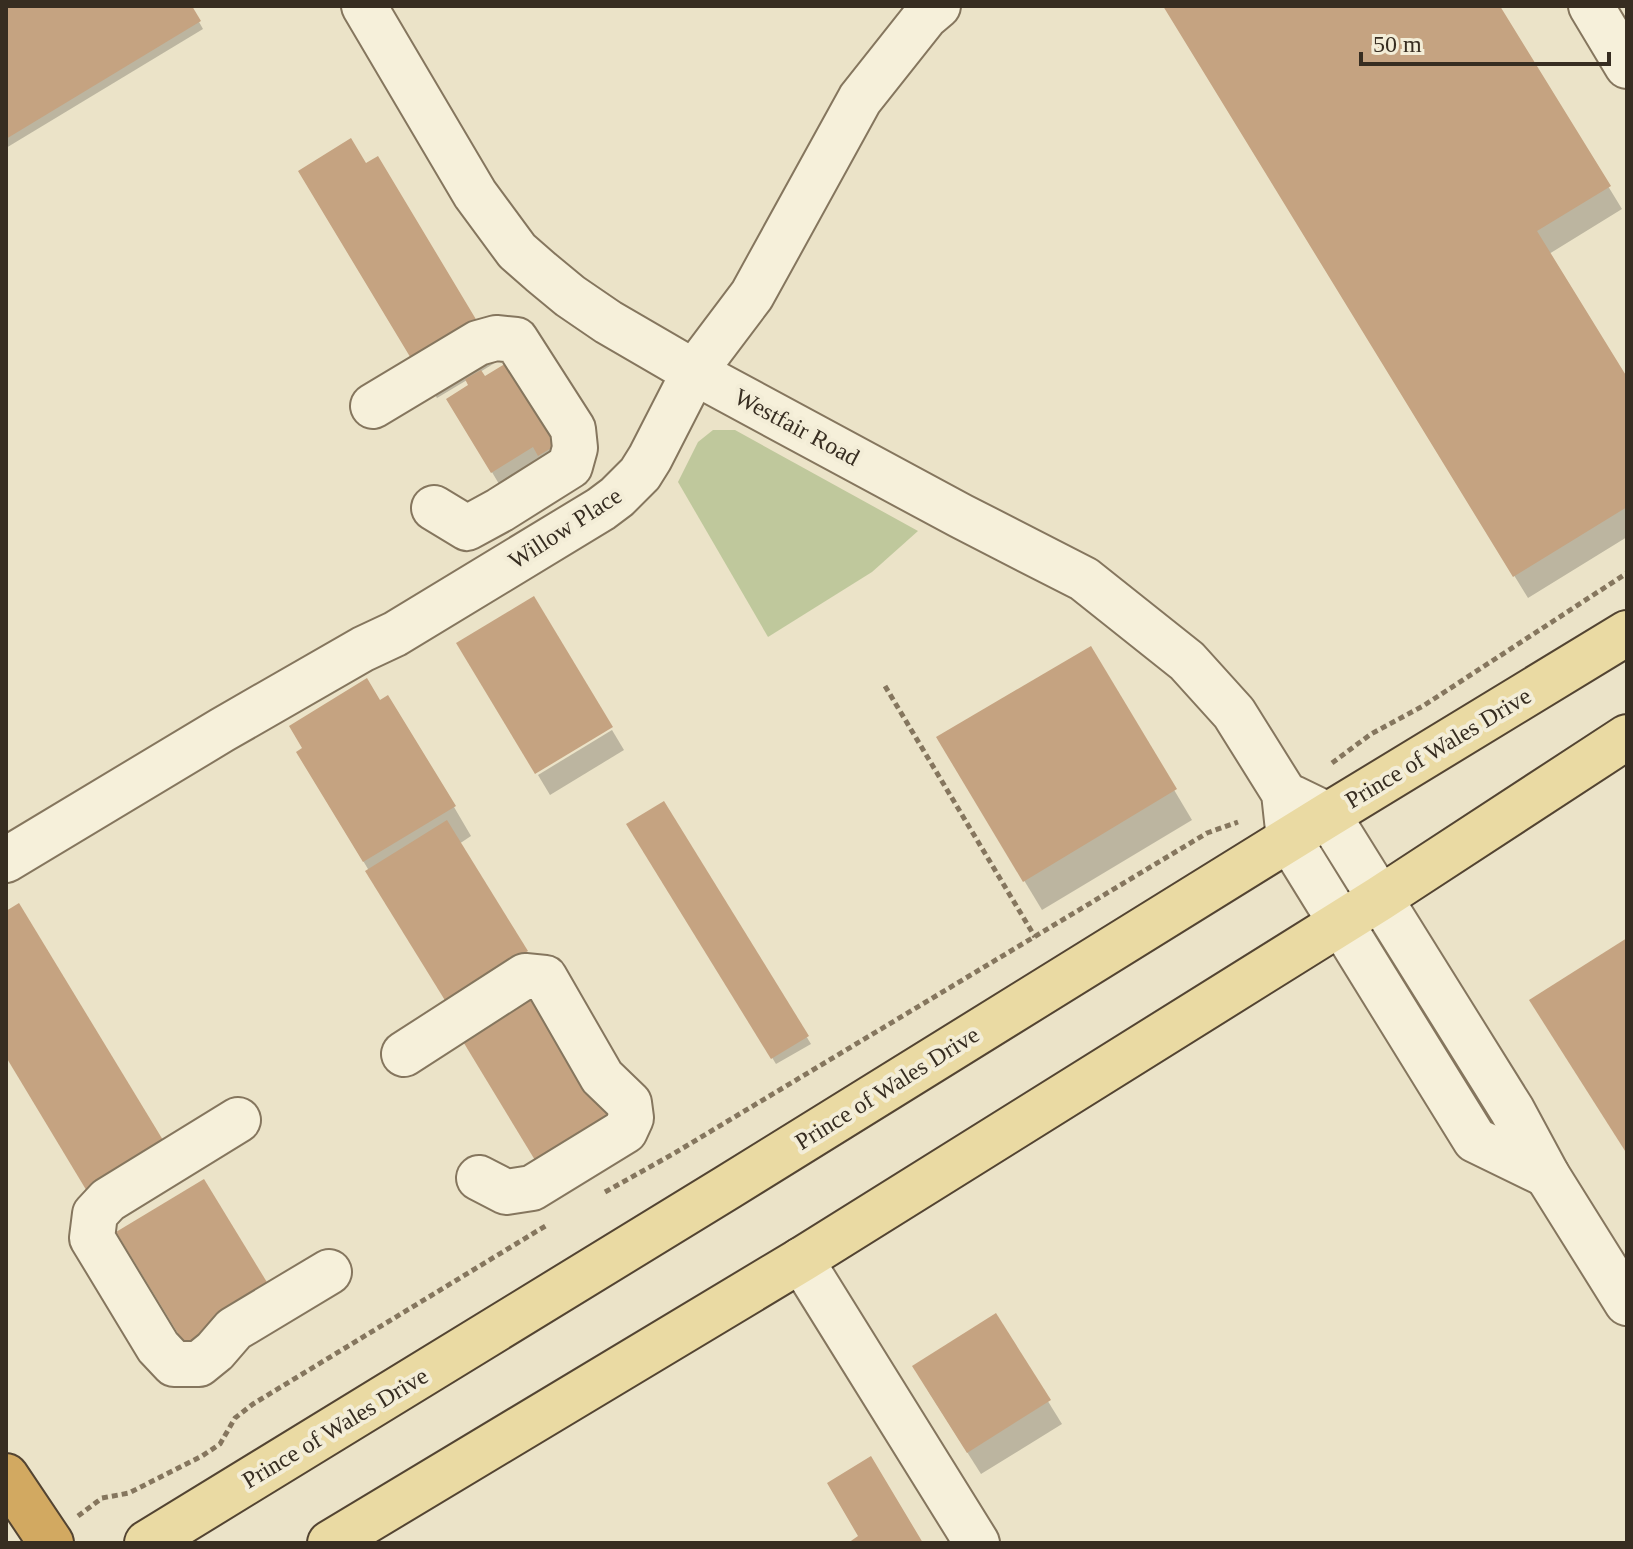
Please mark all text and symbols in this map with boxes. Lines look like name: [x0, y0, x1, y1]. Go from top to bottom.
scale bar: [1361, 16, 1609, 66]
text: 50 m: [1373, 31, 1422, 57]
street label: Westfair Road: [730, 383, 864, 471]
street label: Willow Place: [504, 482, 626, 574]
street label: Prince of Wales Drive: [1341, 682, 1535, 814]
street label: Prince of Wales Drive: [790, 1021, 984, 1155]
street label: Prince of Wales Drive: [238, 1362, 432, 1494]

